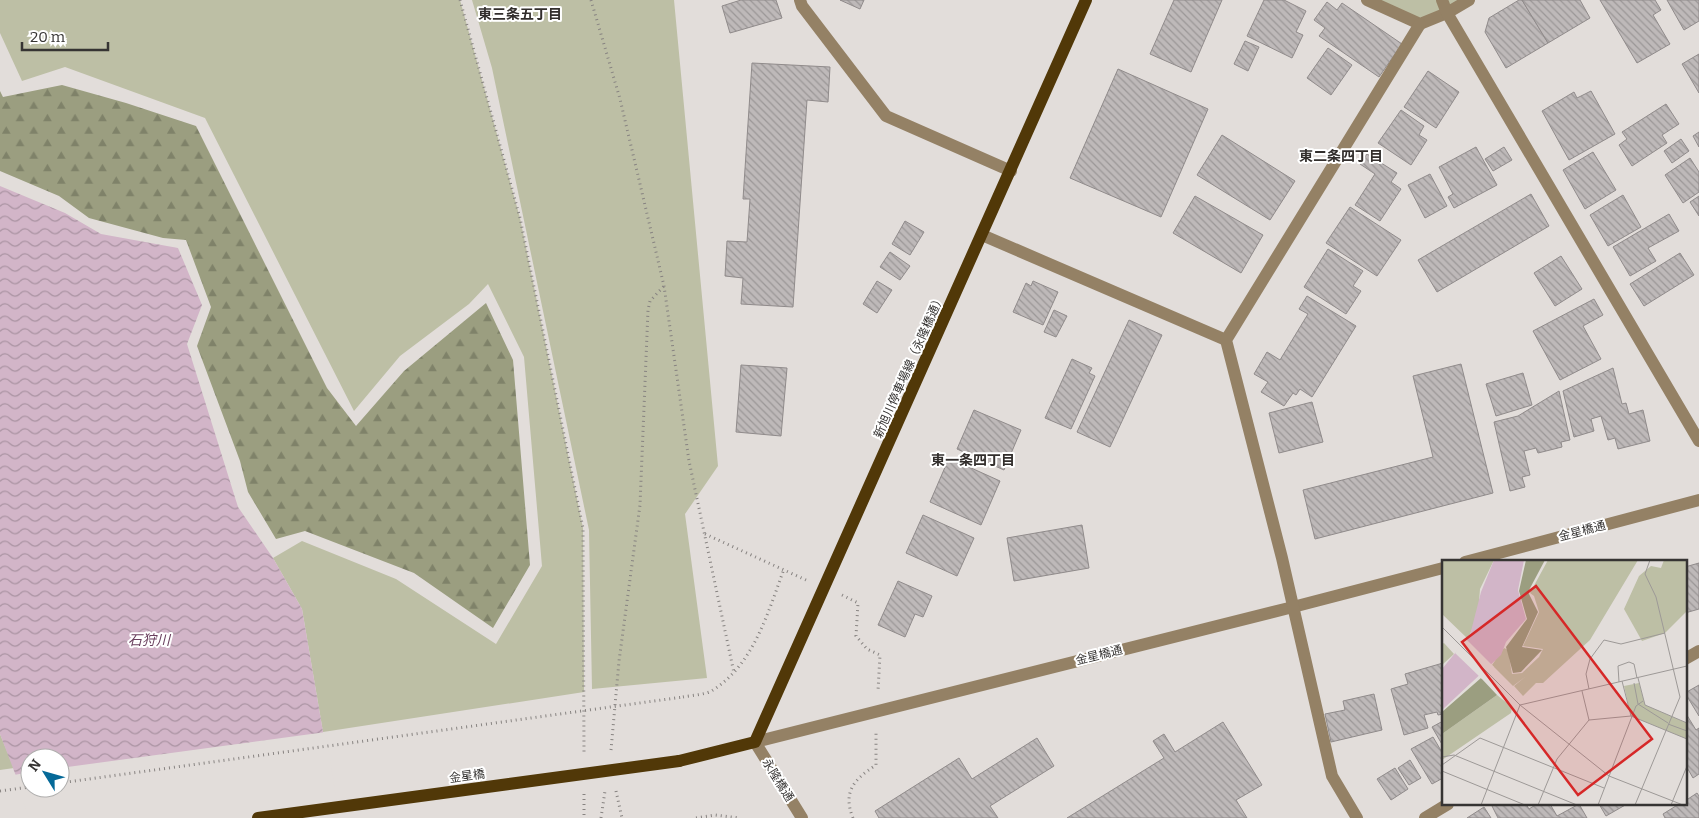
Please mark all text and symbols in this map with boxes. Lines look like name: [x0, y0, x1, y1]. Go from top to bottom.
district label: 東三条五丁目: [478, 6, 562, 23]
scale bar: [22, 20, 109, 52]
text: 20 m: [30, 28, 66, 46]
district label: 東二条四丁目: [1299, 148, 1383, 165]
street label: 新旭川停車場線（永隆橋通）: [871, 292, 947, 440]
district label: 東一条四丁目: [931, 452, 1015, 469]
street label: 金星橋通: [1557, 518, 1607, 544]
inset map: [1442, 560, 1686, 806]
water label: 石狩川: [128, 632, 172, 649]
street label: 金星橋通: [1074, 642, 1124, 668]
north arrow: [20, 748, 70, 798]
text: N: [25, 756, 45, 775]
street label: 永隆橋通: [759, 756, 797, 804]
street label: 金星橋: [448, 767, 486, 785]

